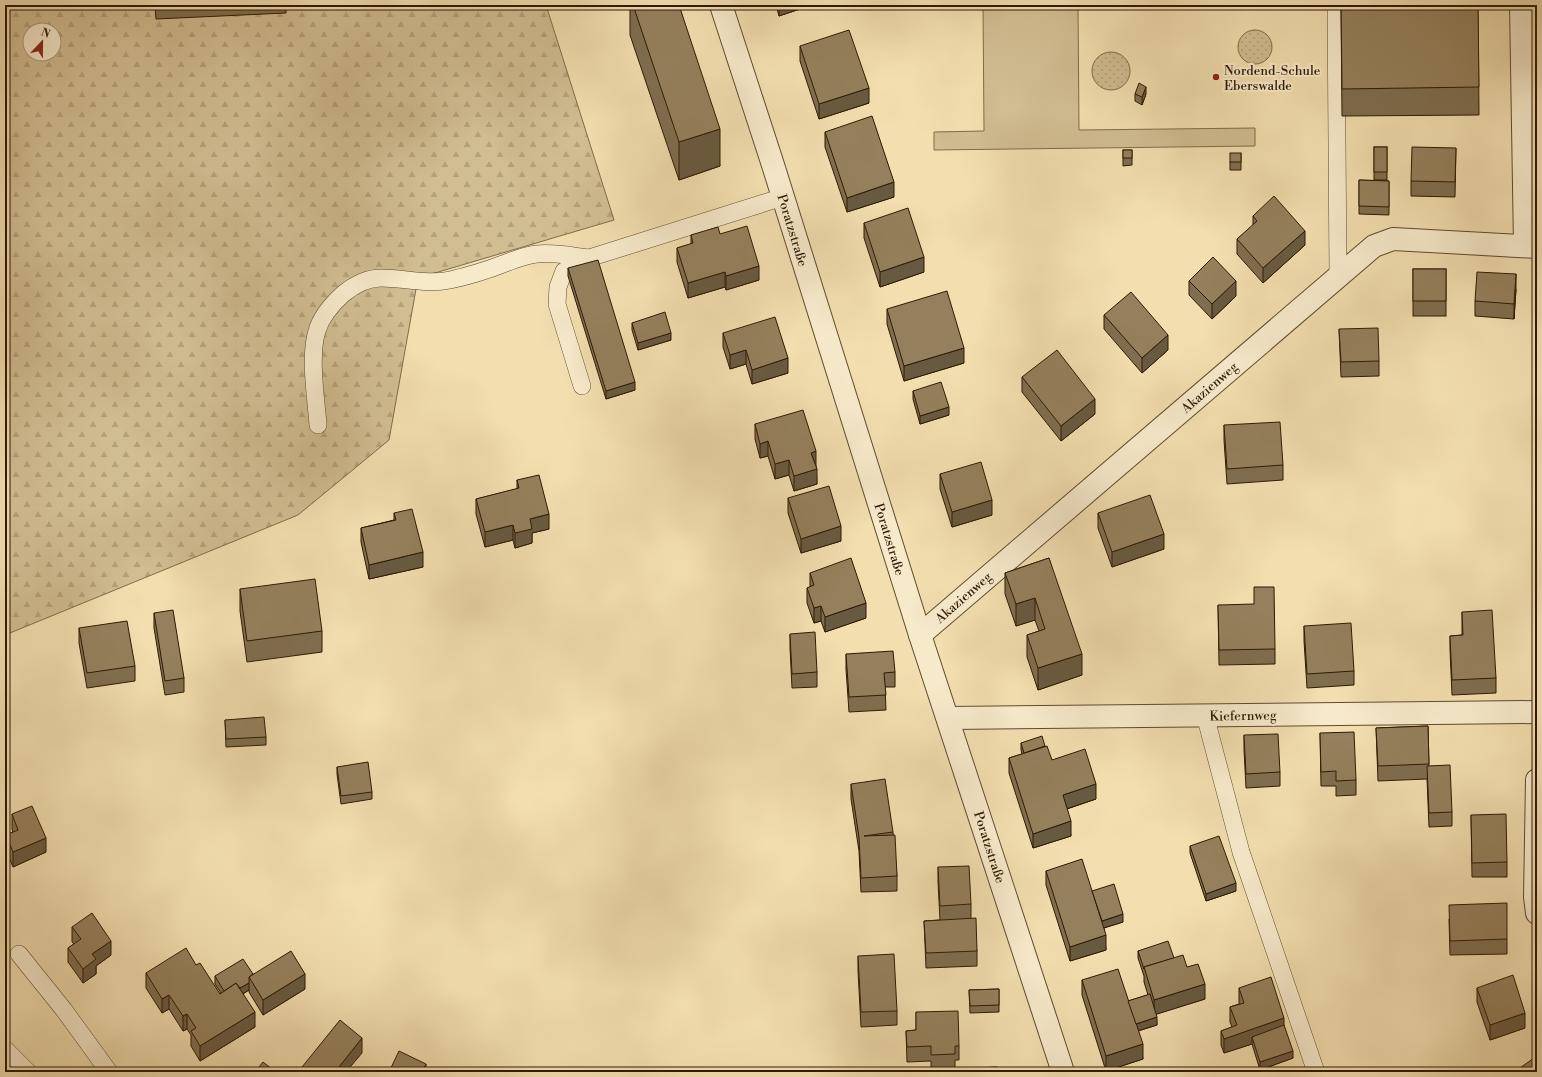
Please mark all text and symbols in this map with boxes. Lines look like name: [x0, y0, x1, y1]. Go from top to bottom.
north arrow: [22, 22, 62, 62]
text: N: [39, 26, 52, 42]
place label: Nordend-Schule Eberswalde: [1224, 63, 1321, 94]
marker: Nordend-Schule Eberswalde: [1211, 72, 1221, 82]
street label: Poratzstraße: [773, 192, 811, 269]
street label: Akazienweg: [1177, 359, 1241, 417]
street label: Poratzstraße: [870, 501, 908, 578]
street label: Akazienweg: [931, 569, 995, 627]
street label: Kiefernweg: [1209, 707, 1277, 725]
street label: Poratzstraße: [970, 809, 1008, 886]

